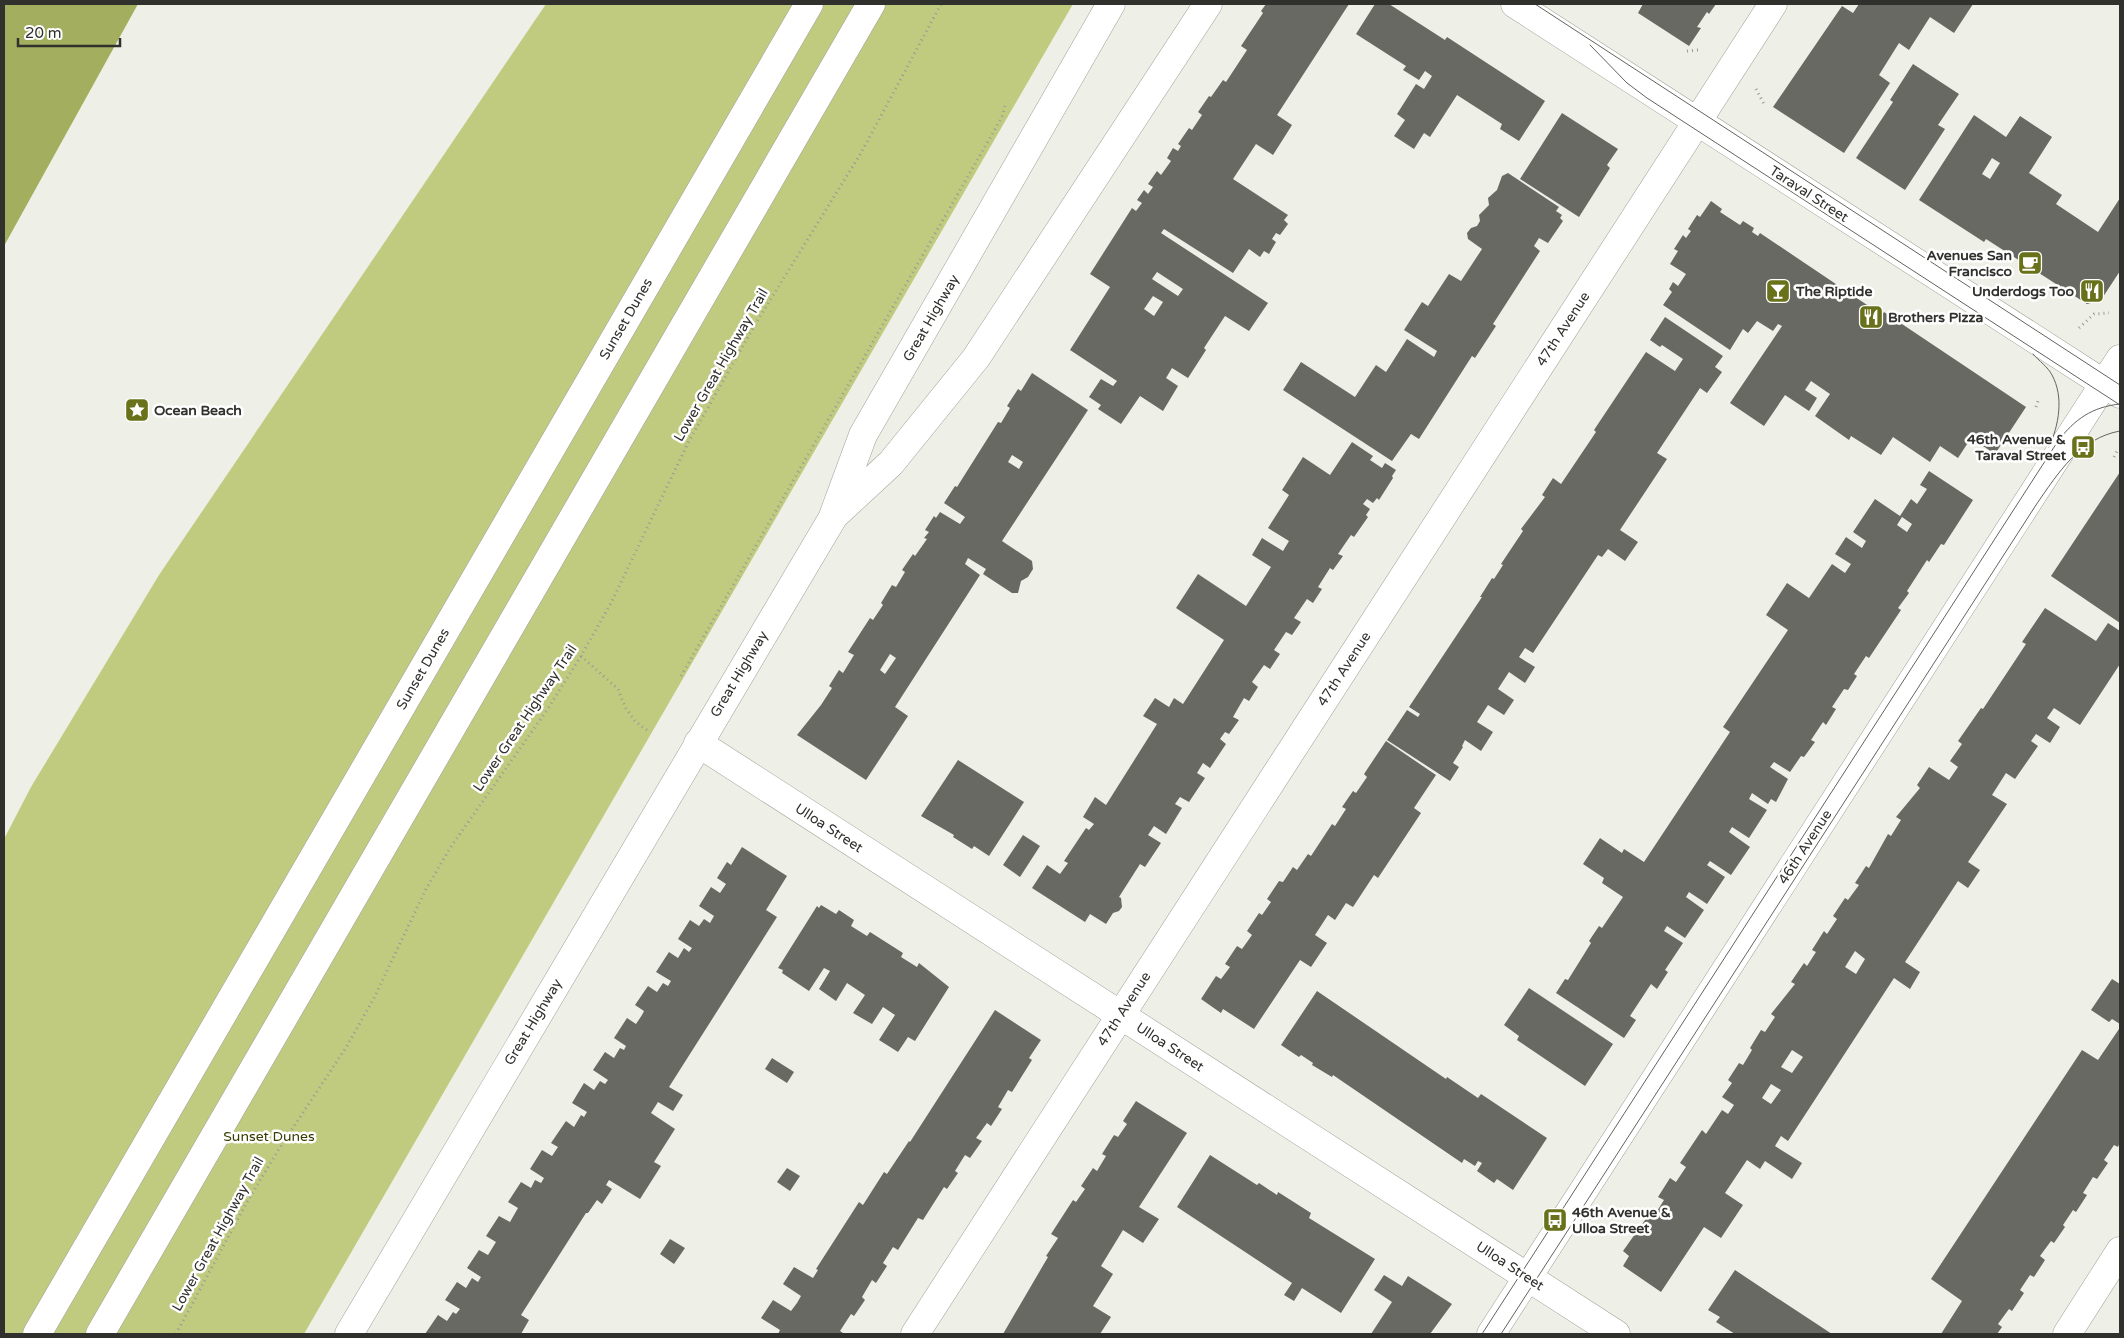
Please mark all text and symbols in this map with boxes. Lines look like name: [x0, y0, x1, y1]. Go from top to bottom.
scale bar: [18, 15, 120, 47]
text: 20 m: [25, 24, 62, 42]
street label: Taraval Street: [1766, 162, 1852, 226]
place label: Avenues San Francisco: [1927, 247, 2012, 280]
cafe icon: Avenues San Francisco: [2017, 250, 2043, 276]
street label: Great Highway: [899, 271, 963, 365]
street label: Sunset Dunes: [596, 275, 656, 363]
bar icon: The Riptide: [1765, 278, 1791, 304]
restaurant icon: Underdogs Too: [2079, 278, 2105, 304]
place label: The Riptide: [1795, 283, 1872, 300]
place label: Underdogs Too: [1972, 283, 2074, 300]
street label: Lower Great Highway Trail: [670, 286, 772, 444]
street label: 47th Avenue: [1533, 289, 1593, 369]
restaurant icon: Brothers Pizza: [1858, 304, 1884, 330]
place label: Brothers Pizza: [1888, 309, 1983, 326]
place icon: Ocean Beach: [124, 397, 150, 423]
place label: Ocean Beach: [154, 402, 242, 419]
place label: 46th Avenue & Taraval Street: [1967, 431, 2067, 464]
bus stop icon: 46th Avenue & Taraval Street: [2070, 434, 2096, 460]
street label: Sunset Dunes: [393, 625, 453, 713]
street label: Great Highway: [707, 627, 772, 720]
street label: 47th Avenue: [1314, 629, 1374, 709]
street label: Lower Great Highway Trail: [469, 641, 581, 795]
street label: Ulloa Street: [792, 800, 867, 857]
street label: 46th Avenue: [1775, 807, 1835, 887]
street label: 47th Avenue: [1094, 969, 1154, 1049]
street label: Great Highway: [501, 975, 566, 1068]
street label: Ulloa Street: [1133, 1019, 1208, 1076]
park label: Sunset Dunes: [223, 1128, 315, 1145]
street label: Lower Great Highway Trail: [168, 1154, 268, 1314]
place label: 46th Avenue & Ulloa Street: [1572, 1204, 1671, 1237]
bus stop icon: 46th Avenue & Ulloa Street: [1542, 1207, 1568, 1233]
street label: Ulloa Street: [1473, 1238, 1548, 1295]

